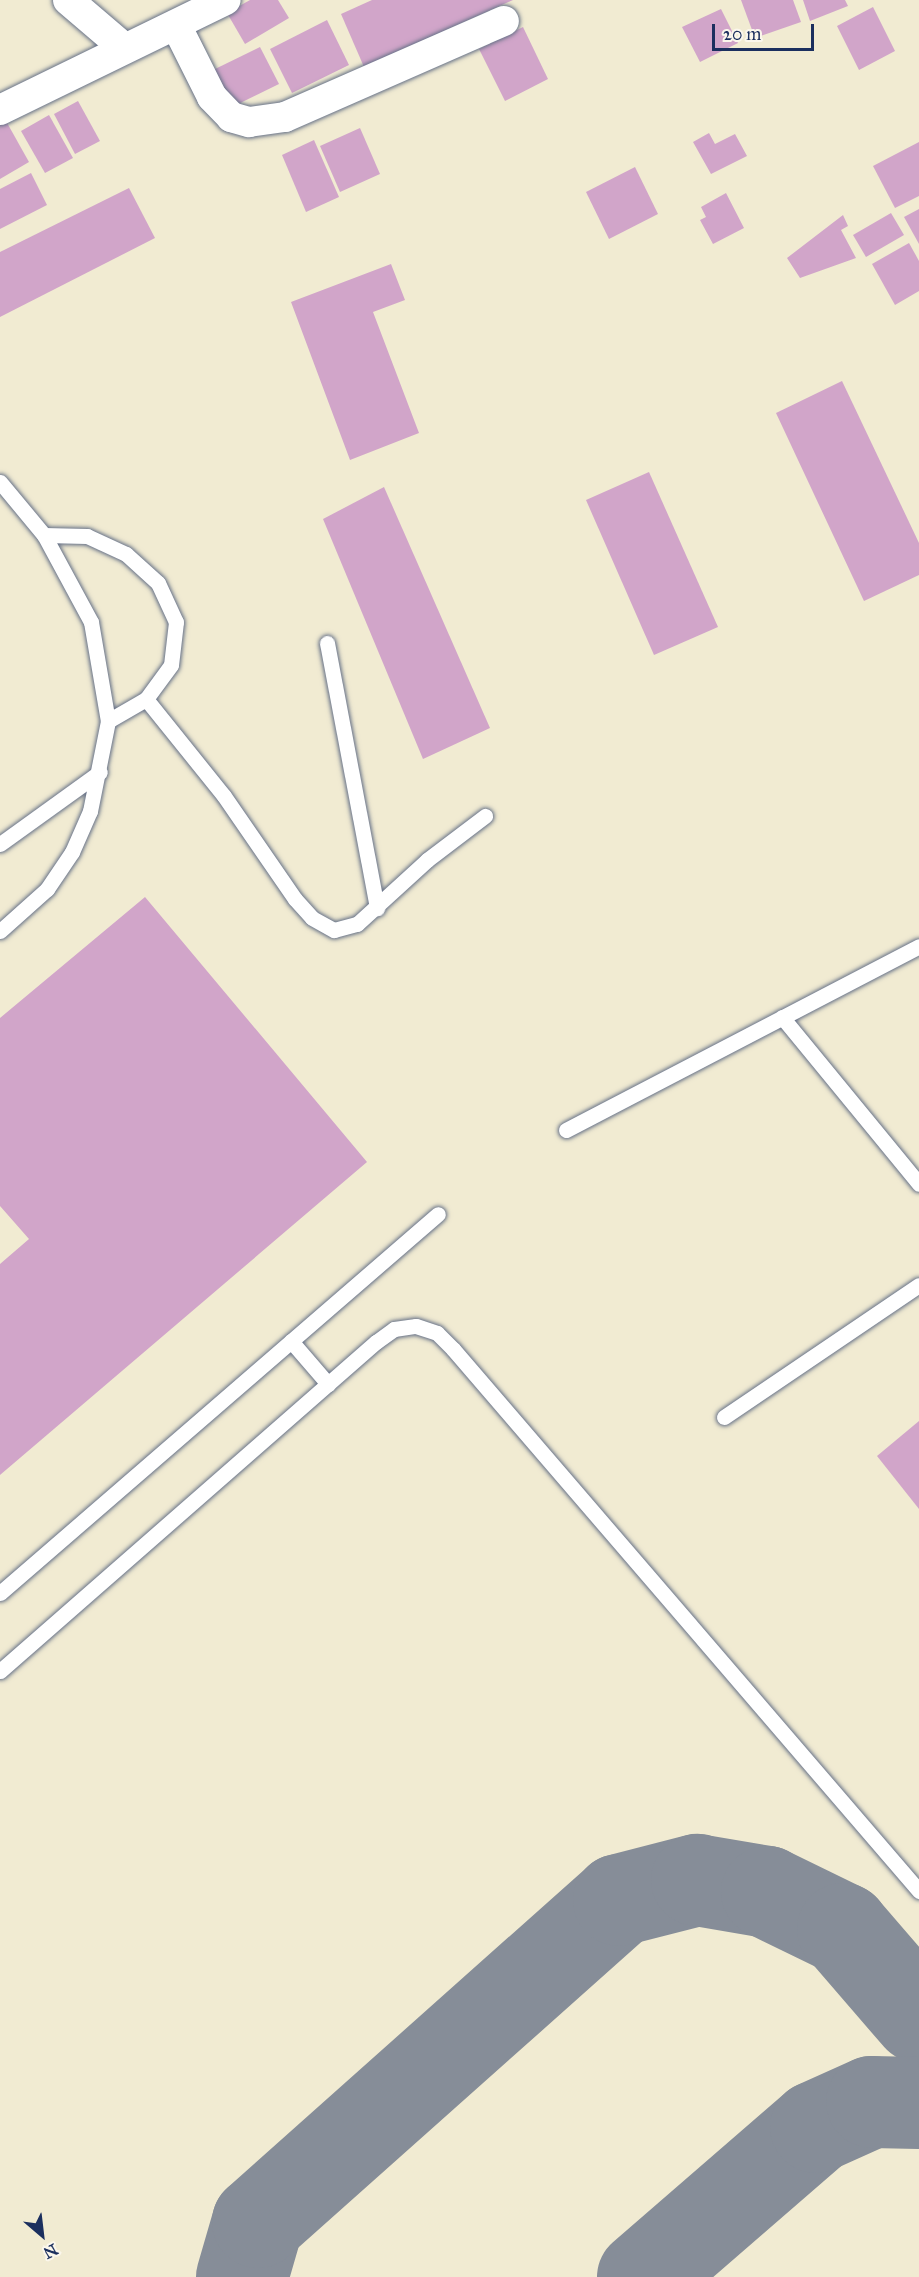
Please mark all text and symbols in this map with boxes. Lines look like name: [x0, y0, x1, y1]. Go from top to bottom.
scale bar: [715, 12, 817, 50]
text: 20 m: [723, 23, 761, 45]
north arrow: [12, 2205, 72, 2265]
text: N: [40, 2240, 61, 2263]

